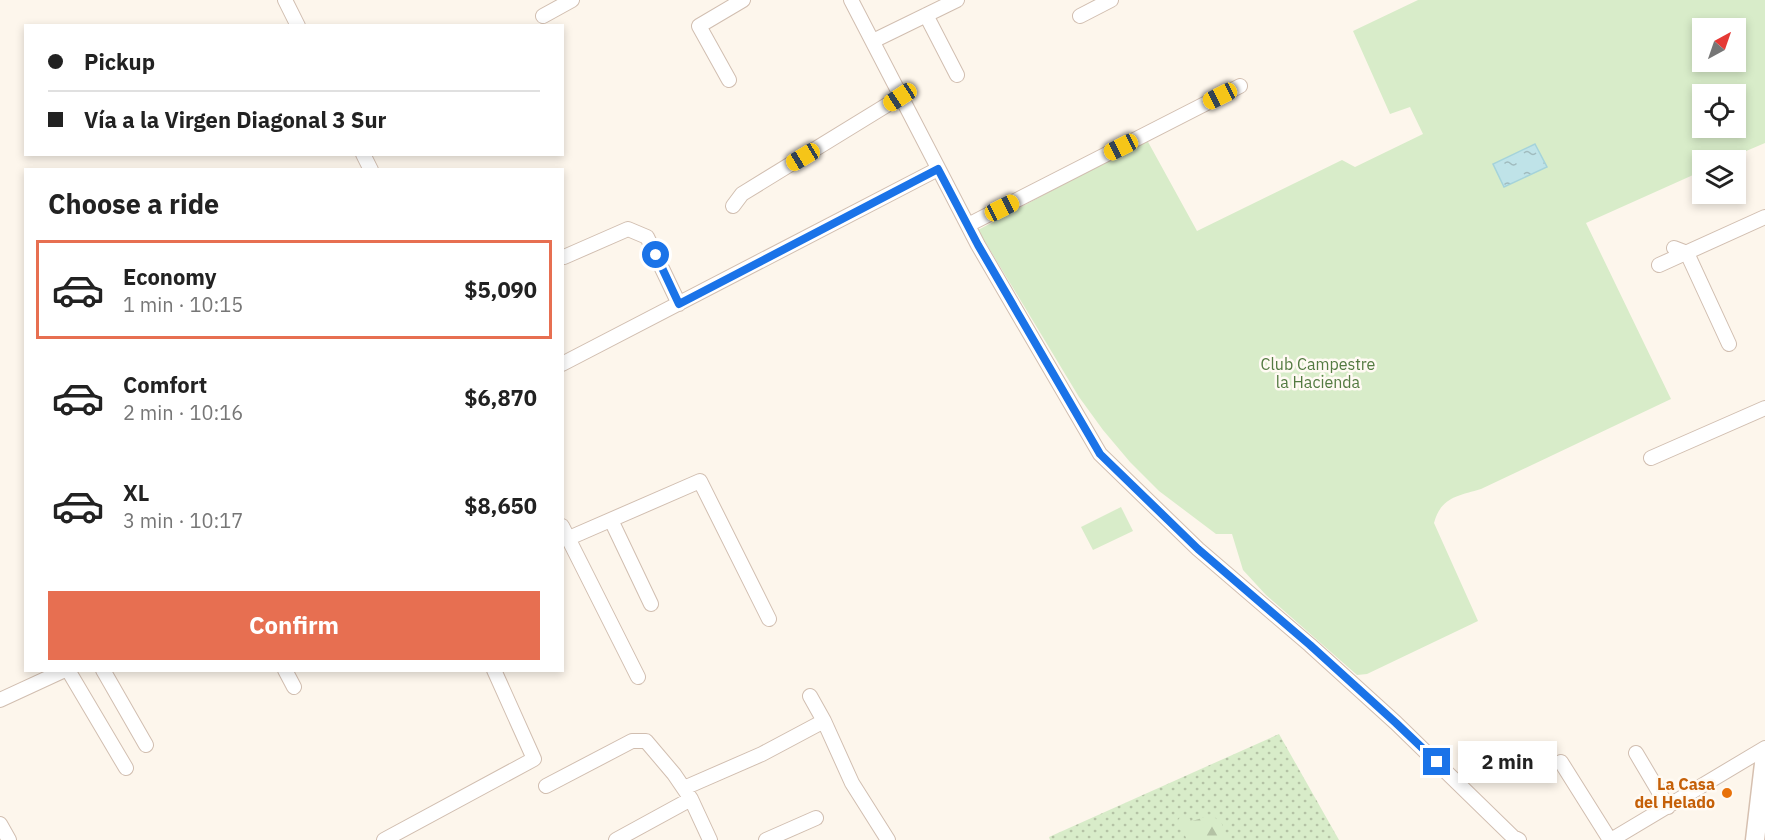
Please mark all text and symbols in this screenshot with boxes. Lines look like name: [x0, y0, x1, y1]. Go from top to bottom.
north arrow: [1692, 18, 1746, 72]
map controls: [1692, 18, 1746, 204]
text: Pickup: [84, 47, 155, 76]
car: [880, 80, 920, 114]
car: [1200, 80, 1240, 112]
button: locate: [1692, 84, 1746, 138]
text: Vía a la Virgen Diagonal 3 Sur: [84, 105, 386, 134]
car: [1101, 131, 1141, 163]
car: [783, 140, 823, 174]
button: layers: [1692, 150, 1746, 204]
text: Choose a ride: [48, 186, 219, 221]
car: [982, 192, 1022, 224]
route start: [642, 241, 669, 268]
text: Economy: [123, 262, 217, 291]
icon: car: [51, 263, 105, 317]
text: $5,090: [464, 275, 537, 304]
text: 1 min · 10:15: [123, 291, 243, 318]
park label: Club Campestre la Hacienda: [1261, 354, 1376, 392]
text: Comfort: [123, 370, 207, 399]
icon: car: [51, 371, 105, 425]
text: $6,870: [464, 383, 537, 412]
text: 2 min · 10:16: [123, 399, 243, 426]
text: XL: [123, 478, 149, 507]
icon: car: [51, 479, 105, 533]
text: $8,650: [464, 491, 537, 520]
text: 3 min · 10:17: [123, 507, 243, 534]
button: Confirm: [48, 591, 540, 660]
callout: 2 min: [1458, 741, 1557, 783]
route end: [1423, 748, 1450, 775]
text: 2 min: [1481, 748, 1534, 775]
place label: La Casa del Helado: [1634, 774, 1715, 812]
marker: La Casa del Helado: [1720, 786, 1734, 800]

